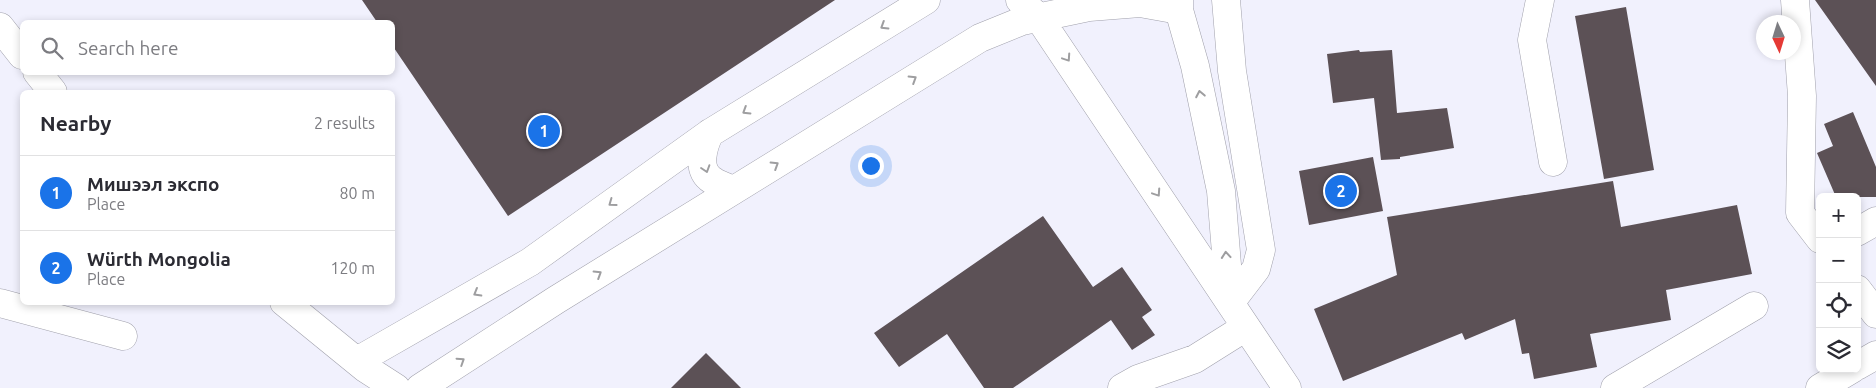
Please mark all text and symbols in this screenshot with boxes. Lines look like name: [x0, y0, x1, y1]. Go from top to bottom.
north arrow: [1756, 15, 1801, 60]
one-way arrow: [881, 19, 890, 29]
search box: [20, 20, 395, 75]
icon: search: [38, 34, 66, 62]
text: Search here: [78, 37, 178, 59]
one-way arrow: [1061, 53, 1070, 62]
one-way arrow: [908, 76, 917, 86]
one-way arrow: [1196, 90, 1206, 99]
one-way arrow: [743, 104, 752, 114]
text: Nearby: [40, 111, 111, 135]
pin: 1: [528, 112, 560, 150]
text: 2 results: [314, 114, 375, 132]
your location: [858, 153, 884, 179]
one-way arrow: [769, 161, 778, 171]
one-way arrow: [700, 164, 710, 173]
pin: 2: [1325, 172, 1357, 210]
text: Мишээл экспо: [87, 173, 219, 195]
text: 1: [51, 184, 61, 202]
text: 80 m: [339, 184, 375, 202]
one-way arrow: [1151, 188, 1160, 197]
map controls: [1816, 193, 1861, 373]
button: +: [1816, 193, 1861, 238]
text: Place: [87, 195, 125, 213]
one-way arrow: [609, 197, 618, 206]
button: −: [1816, 238, 1861, 283]
text: Würth Mongolia: [87, 248, 231, 270]
one-way arrow: [1221, 250, 1232, 258]
text: 2: [51, 259, 61, 277]
text: 120 m: [330, 259, 375, 277]
text: Place: [87, 270, 125, 288]
one-way arrow: [592, 271, 601, 280]
button: locate: [1816, 283, 1861, 328]
one-way arrow: [474, 286, 483, 296]
button: layers: [1816, 328, 1861, 373]
one-way arrow: [455, 358, 464, 368]

